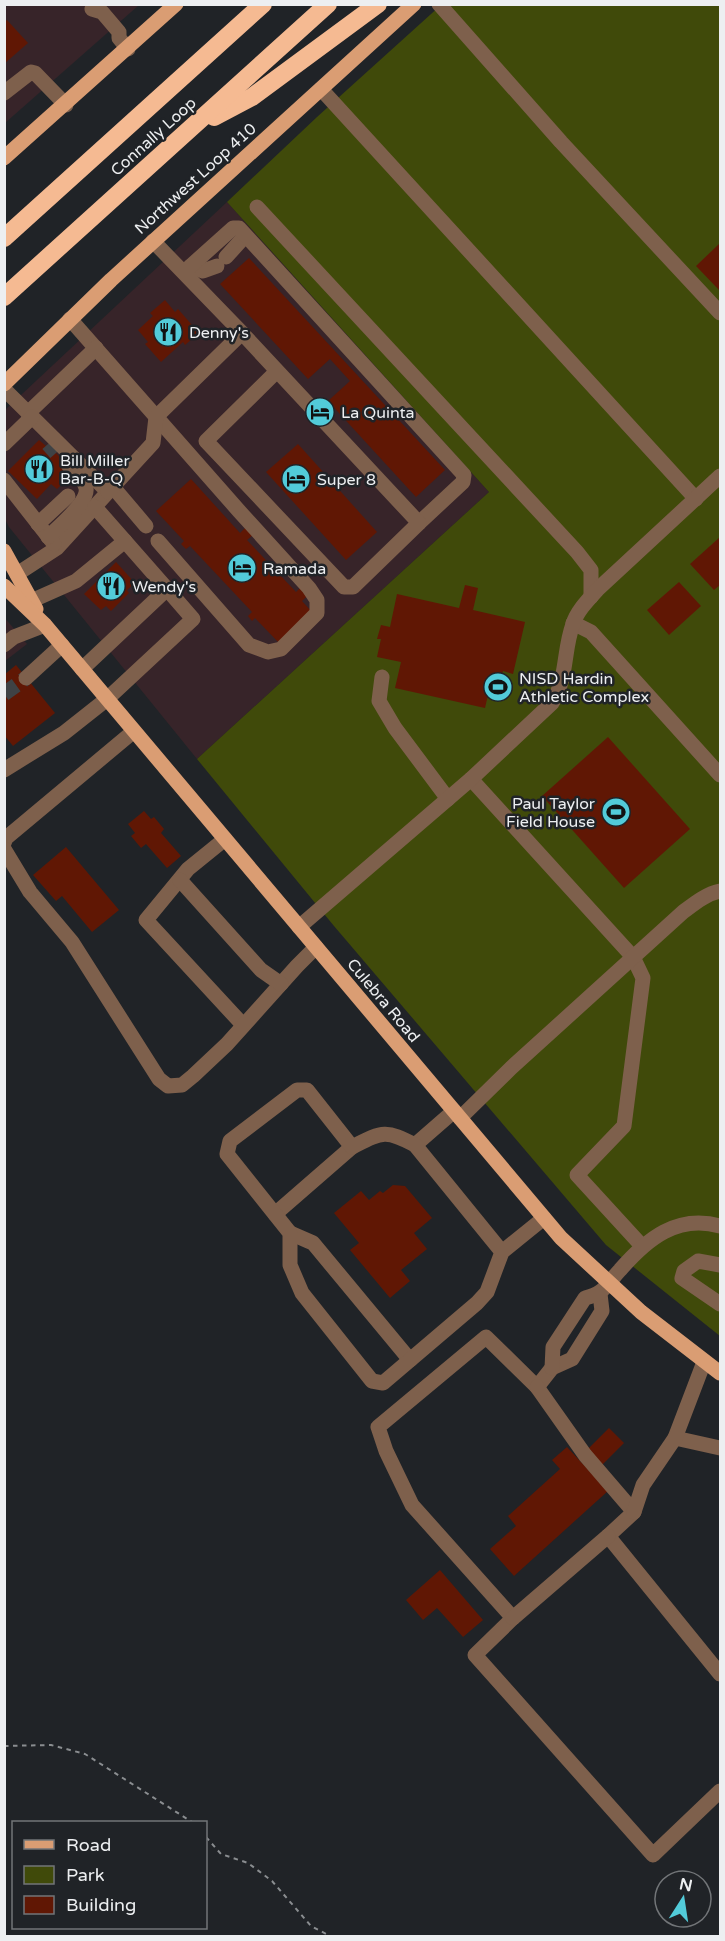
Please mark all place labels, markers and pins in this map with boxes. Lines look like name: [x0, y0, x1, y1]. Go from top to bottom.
restaurant icon: Denny's: [152, 316, 184, 348]
place label: Denny's: [189, 323, 249, 343]
hotel icon: La Quinta: [304, 396, 336, 428]
place label: La Quinta: [341, 403, 415, 423]
place label: Bill Miller Bar-B-Q: [60, 451, 130, 489]
restaurant icon: Bill Miller Bar-B-Q: [23, 453, 55, 485]
hotel icon: Super 8: [280, 463, 312, 495]
place label: Super 8: [317, 470, 376, 490]
hotel icon: Ramada: [226, 552, 258, 584]
place label: Ramada: [263, 559, 326, 579]
restaurant icon: Wendy's: [95, 570, 127, 602]
place label: Wendy's: [132, 577, 196, 597]
place label: NISD Hardin Athletic Complex: [519, 669, 649, 707]
sports icon: NISD Hardin Athletic Complex: [482, 671, 514, 703]
place label: Paul Taylor Field House: [506, 794, 596, 832]
sports icon: Paul Taylor Field House: [600, 796, 632, 828]

